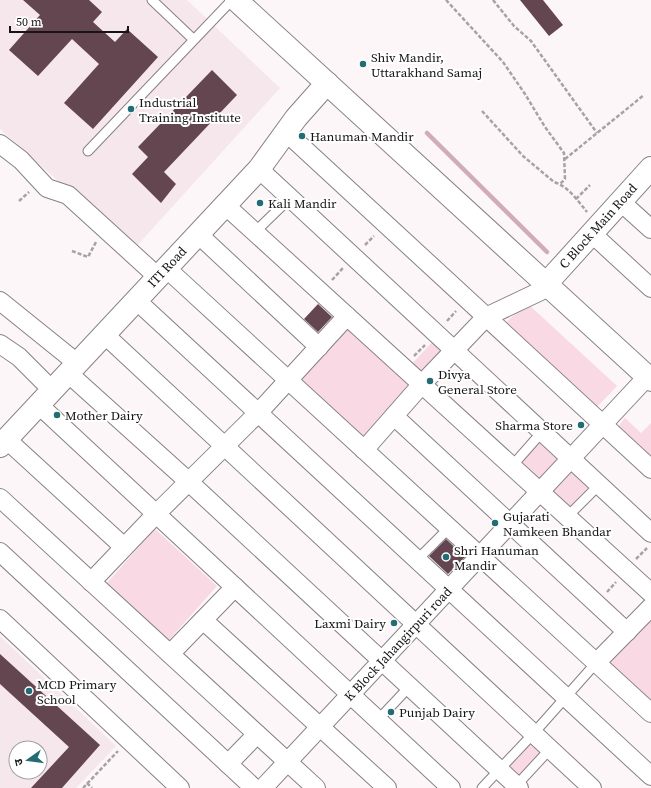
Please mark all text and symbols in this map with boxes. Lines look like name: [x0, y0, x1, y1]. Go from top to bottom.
scale bar: [10, 8, 128, 34]
text: 50 m: [16, 14, 42, 30]
place label: Shiv Mandir, Uttarakhand Samaj: [371, 49, 482, 81]
marker: Shiv Mandir, Uttarakhand Samaj: [358, 59, 368, 69]
place label: Industrial Training Institute: [139, 94, 241, 126]
marker: Industrial Training Institute: [126, 104, 136, 114]
place label: Hanuman Mandir: [310, 128, 414, 145]
marker: Hanuman Mandir: [297, 131, 307, 141]
street label: C Block Main Road: [555, 179, 641, 272]
place label: Kali Mandir: [268, 195, 337, 212]
marker: Kali Mandir: [255, 198, 265, 208]
street label: ITI Road: [144, 242, 191, 291]
place label: Divya General Store: [438, 366, 517, 398]
marker: Divya General Store: [425, 376, 435, 386]
place label: Mother Dairy: [65, 407, 143, 424]
marker: Mother Dairy: [52, 410, 62, 420]
place label: Sharma Store: [495, 417, 573, 434]
marker: Sharma Store: [576, 420, 586, 430]
place label: Gujarati Namkeen Bhandar: [503, 508, 612, 540]
marker: Gujarati Namkeen Bhandar: [490, 518, 500, 528]
place label: Shri Hanuman Mandir: [454, 542, 539, 574]
marker: Shri Hanuman Mandir: [441, 552, 451, 562]
street label: K Block Jahangirpuri road: [340, 583, 456, 705]
place label: Laxmi Dairy: [314, 615, 386, 632]
marker: Laxmi Dairy: [389, 618, 399, 628]
place label: MCD Primary School: [37, 676, 117, 708]
marker: MCD Primary School: [24, 686, 34, 696]
place label: Punjab Dairy: [399, 704, 475, 721]
marker: Punjab Dairy: [386, 707, 396, 717]
north arrow: [8, 740, 48, 780]
text: उ: [11, 757, 27, 767]

